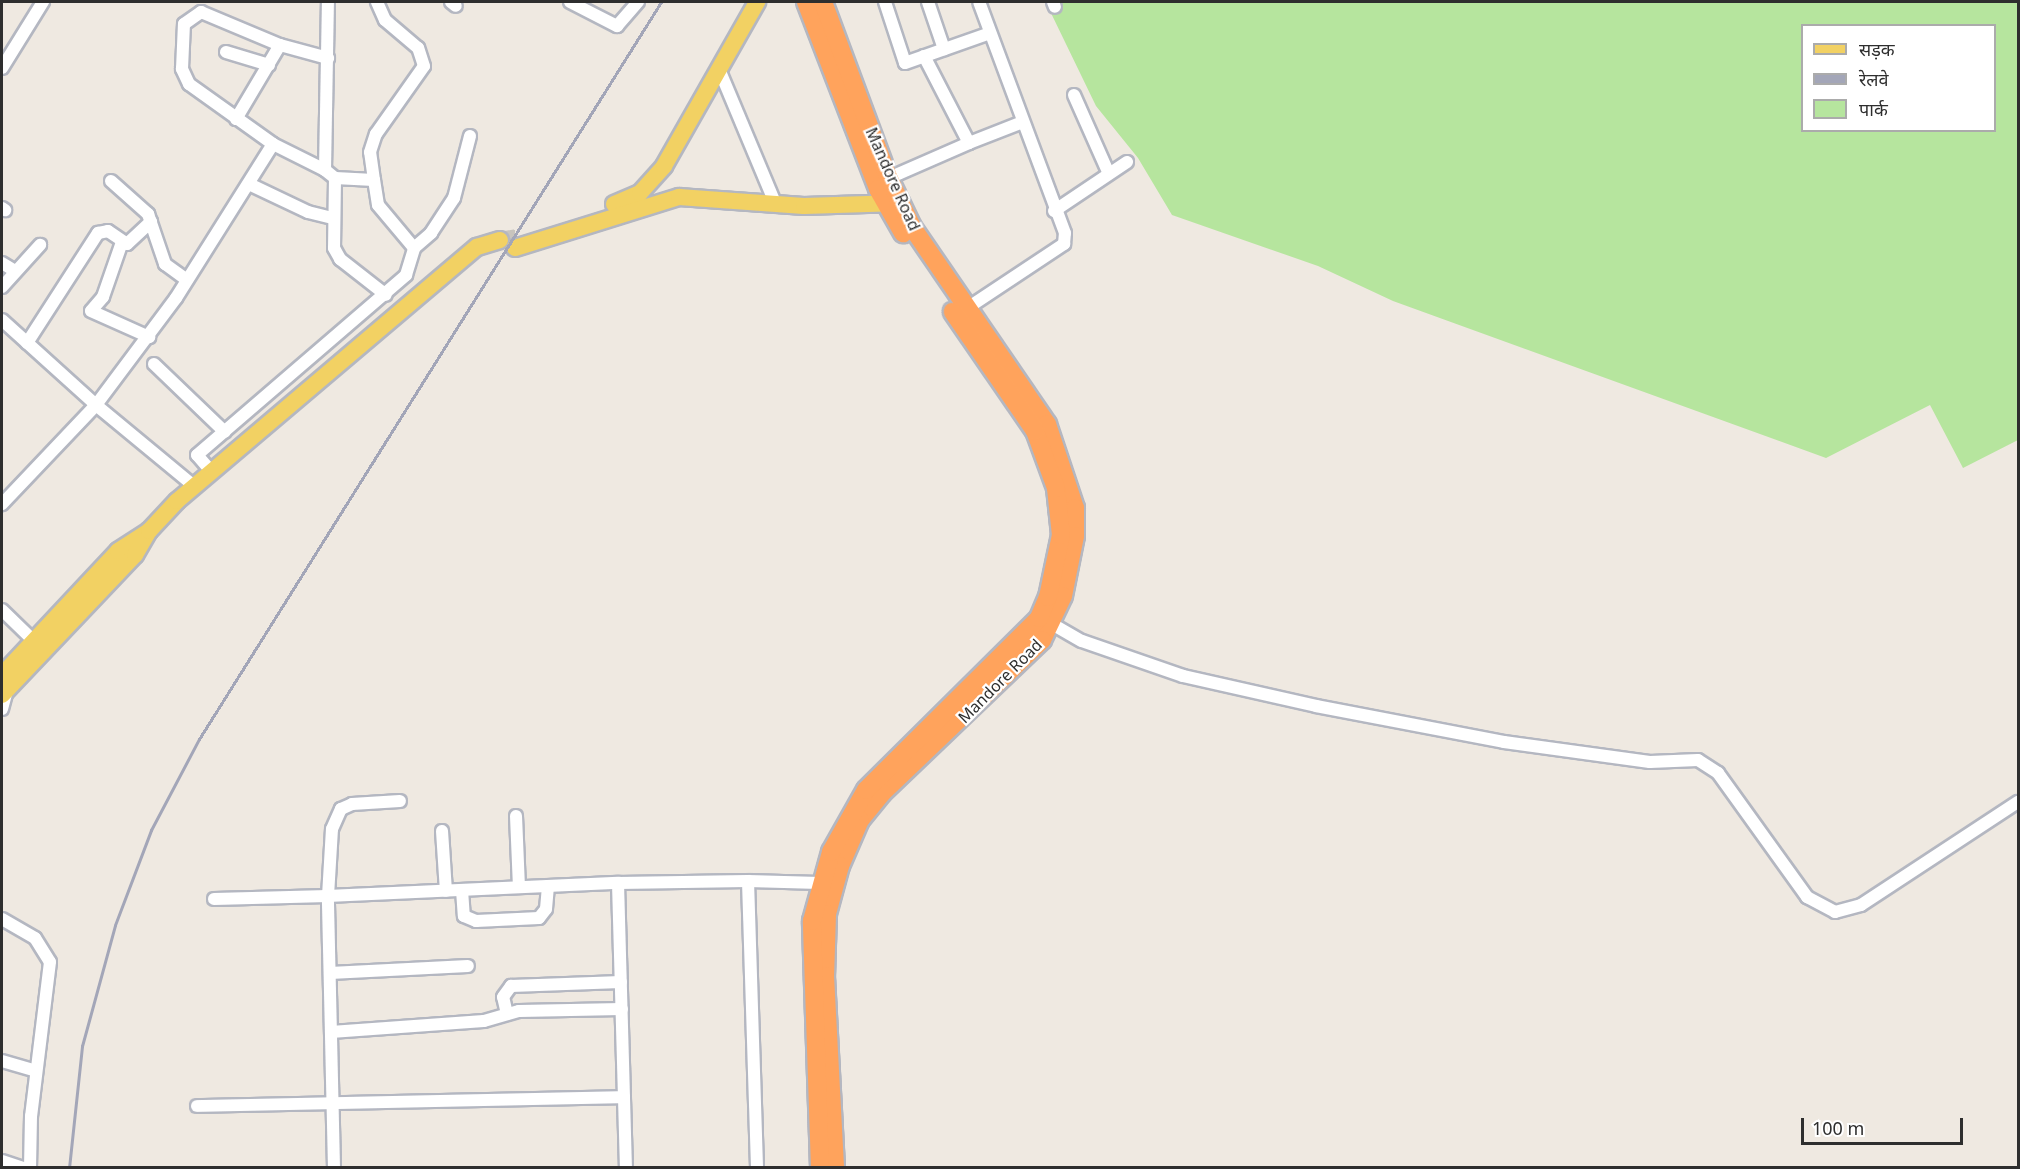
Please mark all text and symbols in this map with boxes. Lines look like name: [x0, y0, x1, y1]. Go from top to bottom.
legend: [1801, 24, 1996, 132]
text: सड़क: [1859, 37, 1895, 61]
text: रेलवे: [1859, 67, 1889, 91]
text: पार्क: [1859, 97, 1888, 121]
street label: Mandore Road: [862, 124, 924, 234]
street label: Mandore Road: [954, 635, 1046, 727]
scale bar: [1804, 1106, 1966, 1144]
text: 100 m: [1812, 1116, 1864, 1140]

